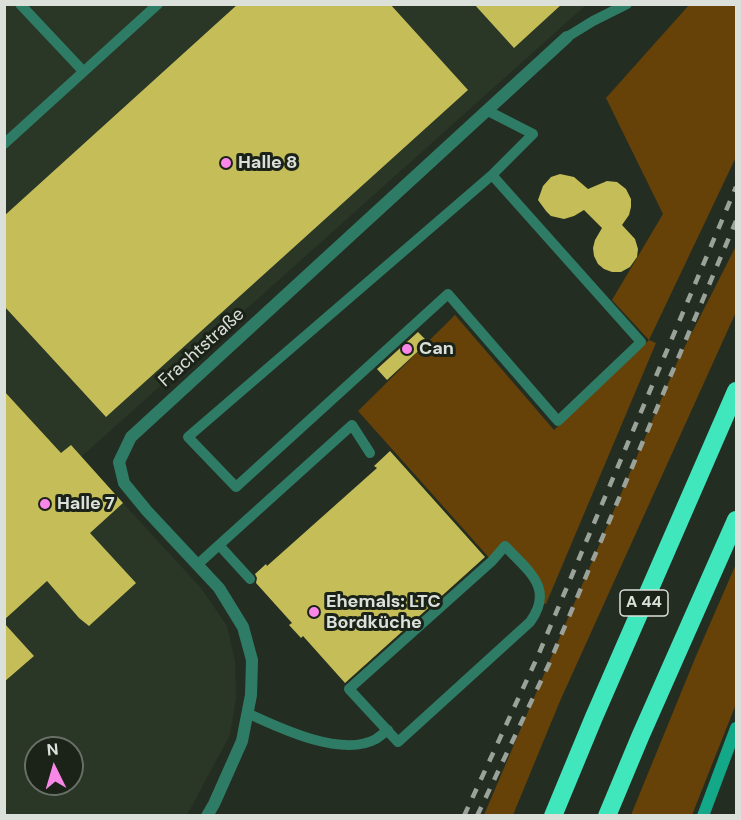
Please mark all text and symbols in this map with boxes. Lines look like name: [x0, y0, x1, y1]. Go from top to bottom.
place label: Halle 8: [238, 152, 297, 174]
marker: Halle 8: [219, 156, 233, 170]
street label: Frachtstraße: [155, 304, 249, 392]
place label: Can: [419, 338, 454, 360]
marker: Can: [400, 342, 414, 356]
place label: Halle 7: [57, 493, 115, 515]
marker: Halle 7: [38, 497, 52, 511]
road number: A 44: [620, 590, 668, 616]
place label: Ehemals: LTC Bordküche: [326, 591, 441, 634]
marker: Ehemals: LTC Bordküche: [307, 605, 321, 619]
north arrow: [24, 736, 84, 796]
text: N: [46, 739, 59, 761]

